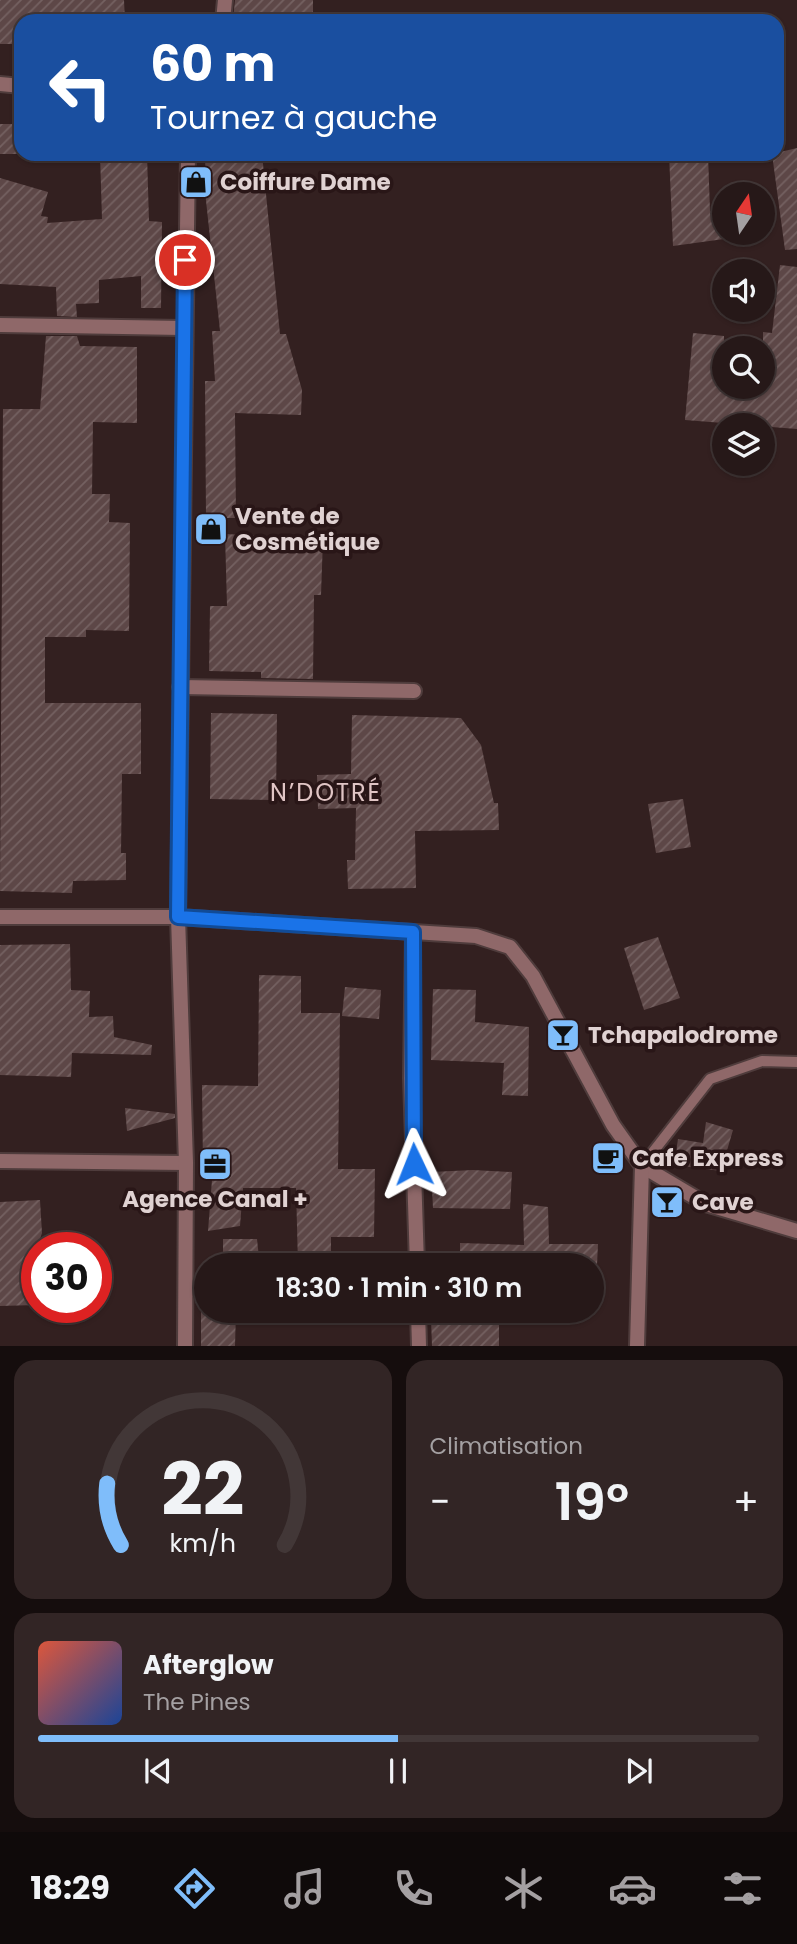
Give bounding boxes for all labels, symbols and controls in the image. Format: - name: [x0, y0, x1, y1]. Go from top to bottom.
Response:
- text: 60 m: [150, 30, 275, 98]
- icon: left: [35, 42, 126, 133]
- text: Tournez à gauche: [150, 95, 437, 140]
- shop icon: Coiffure Dame: [177, 163, 215, 201]
- place label: Coiffure Dame: [220, 166, 391, 198]
- north arrow: [712, 182, 775, 245]
- map controls: [712, 182, 775, 476]
- pin: [155, 230, 215, 290]
- icon: arrive: [166, 241, 204, 279]
- button: sound: [712, 259, 775, 322]
- button: search: [712, 336, 775, 399]
- button: layers: [712, 413, 775, 476]
- place label: Vente de Cosmétique: [235, 500, 380, 558]
- shop icon: Vente de Cosmétique: [192, 510, 230, 548]
- district label: N’DOTRÉ: [270, 776, 382, 809]
- bar icon: Tchapalodrome: [544, 1016, 582, 1054]
- place label: Tchapalodrome: [588, 1019, 778, 1051]
- position arrow: [377, 1127, 451, 1201]
- cafe icon: Cafe Express: [589, 1139, 627, 1177]
- place label: Cafe Express: [632, 1142, 784, 1174]
- office icon: Agence Canal +: [196, 1145, 234, 1183]
- place label: Agence Canal +: [122, 1183, 308, 1215]
- bar icon: Cave: [648, 1183, 686, 1221]
- place label: Cave: [692, 1186, 754, 1218]
- speed limit sign: 30: [21, 1232, 112, 1323]
- text: 18:30 · 1 min · 310 m: [276, 1270, 522, 1306]
- text: Climatisation: [430, 1430, 583, 1462]
- text: 22: [161, 1440, 244, 1541]
- text: 19°: [555, 1465, 629, 1538]
- text: −: [430, 1475, 450, 1528]
- text: +: [733, 1475, 759, 1528]
- text: km/h: [169, 1526, 236, 1561]
- text: Afterglow: [143, 1647, 274, 1683]
- text: The Pines: [143, 1686, 251, 1718]
- icon: previous: [139, 1752, 177, 1790]
- icon: pause: [379, 1752, 417, 1790]
- icon: next: [620, 1752, 658, 1790]
- icon: directions: [170, 1864, 219, 1913]
- icon: music: [280, 1864, 329, 1913]
- icon: phone: [389, 1864, 438, 1913]
- icon: climate: [499, 1864, 548, 1913]
- icon: car: [608, 1864, 657, 1913]
- icon: filters: [718, 1864, 767, 1913]
- text: 18:29: [30, 1865, 110, 1910]

